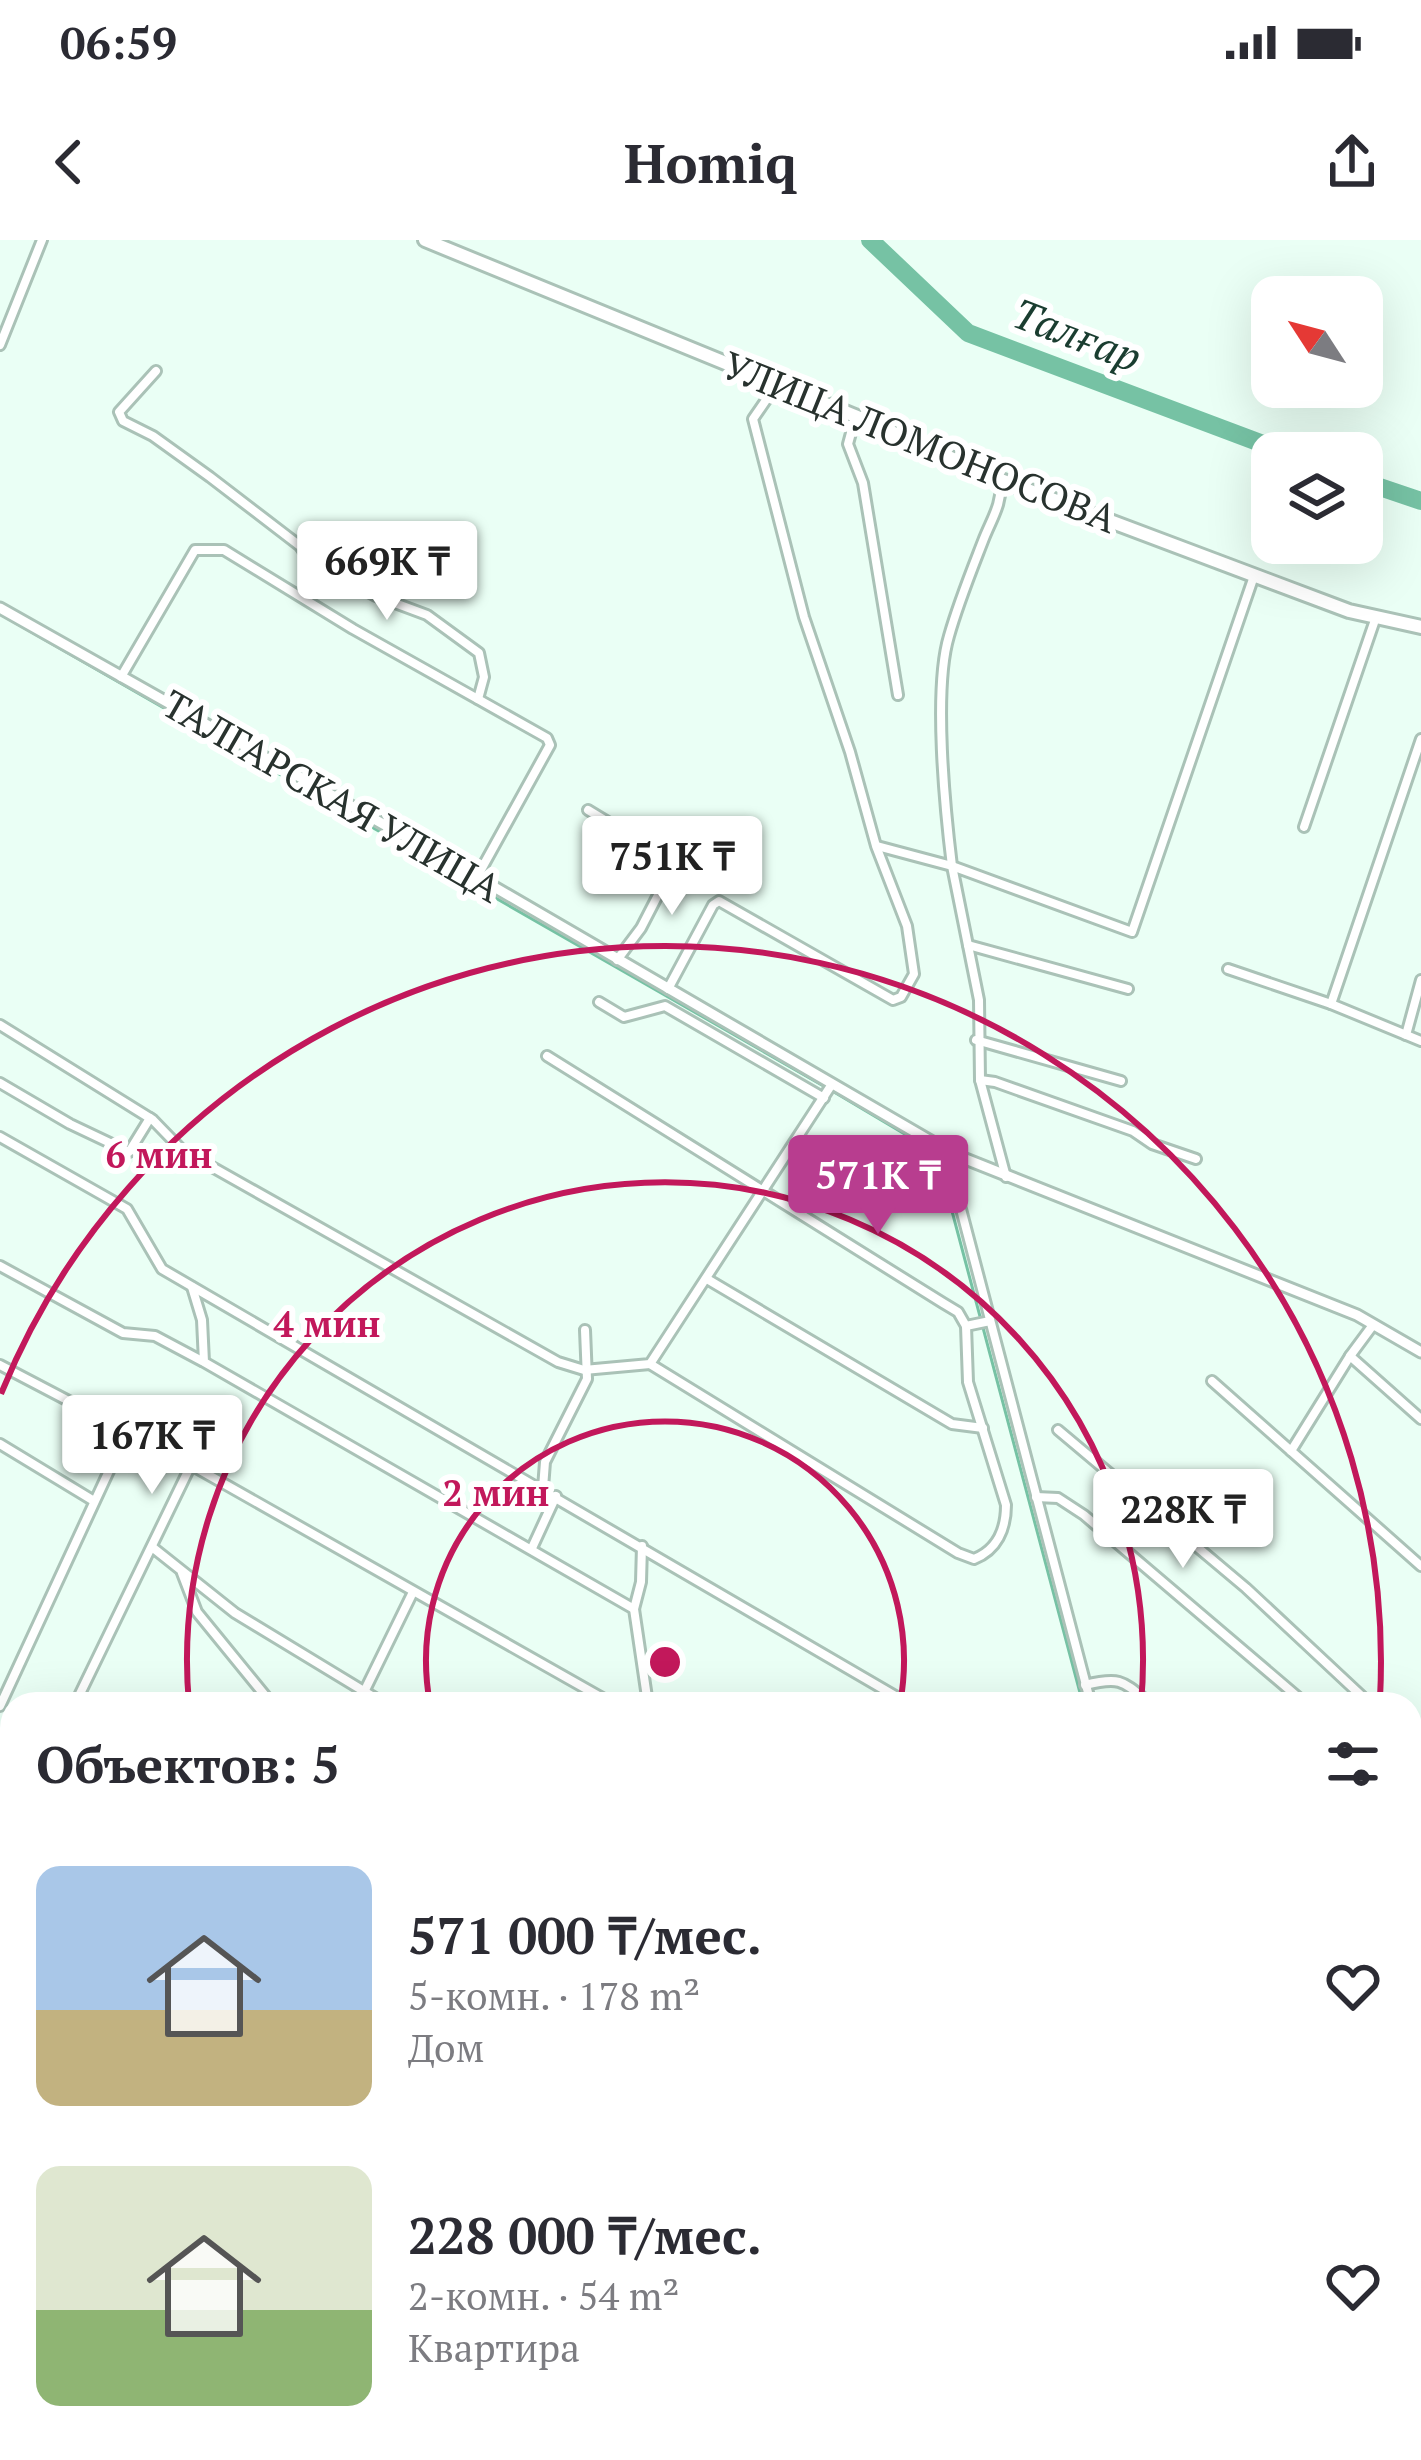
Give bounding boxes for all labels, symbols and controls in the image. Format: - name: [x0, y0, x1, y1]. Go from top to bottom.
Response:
- text: 06:59: [60, 12, 177, 72]
- text: Homiq: [624, 127, 797, 198]
- icon: back: [36, 129, 102, 195]
- icon: share: [1319, 129, 1385, 195]
- north arrow: [1251, 276, 1383, 408]
- map controls: [1251, 276, 1383, 564]
- water label: Талғар: [1005, 284, 1150, 384]
- street label: УЛИЦА ЛОМОНОСОВА: [716, 338, 1125, 544]
- button: layers: [1251, 432, 1383, 564]
- pin: 669K ₸: [289, 521, 485, 623]
- text: 669K ₸: [324, 534, 450, 586]
- street label: ТАЛГАРСКАЯ УЛИЦА: [154, 677, 511, 913]
- pin: 751K ₸: [574, 816, 770, 918]
- text: 751K ₸: [609, 829, 735, 881]
- text: 6 мин: [106, 1131, 212, 1178]
- pin: 571K ₸: [780, 1135, 976, 1237]
- text: 571K ₸: [815, 1148, 941, 1200]
- text: 4 мин: [274, 1300, 380, 1347]
- pin: 167K ₸: [54, 1395, 250, 1497]
- text: 167K ₸: [89, 1408, 215, 1460]
- text: 2 мин: [443, 1469, 549, 1516]
- pin: 228K ₸: [1085, 1469, 1281, 1571]
- text: 228K ₸: [1120, 1482, 1246, 1534]
- centre of rings: [644, 1641, 686, 1683]
- text: Объектов: 5: [36, 1730, 340, 1798]
- icon: filters: [1320, 1731, 1386, 1797]
- text: 571 000 ₸/мес.: [408, 1901, 762, 1969]
- icon: home: [132, 1914, 276, 2058]
- icon: heart: [1320, 1953, 1386, 2019]
- text: 5-комн. · 178 m²: [408, 1969, 700, 2021]
- text: Дом: [408, 2021, 484, 2073]
- text: 228 000 ₸/мес.: [408, 2201, 762, 2269]
- icon: home: [132, 2214, 276, 2358]
- icon: heart: [1320, 2253, 1386, 2319]
- text: 2-комн. · 54 m²: [408, 2269, 679, 2321]
- text: Квартира: [408, 2321, 580, 2373]

